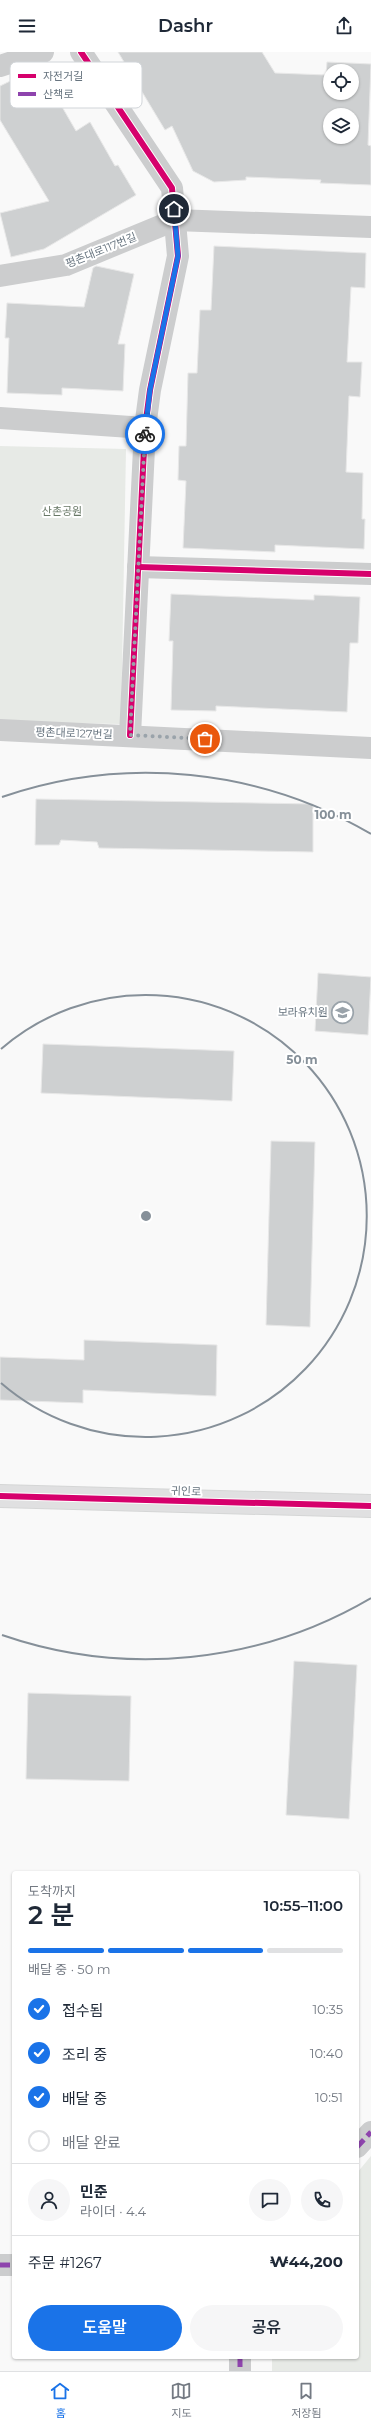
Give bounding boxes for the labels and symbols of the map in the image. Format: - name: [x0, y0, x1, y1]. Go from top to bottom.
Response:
- legend: [10, 62, 142, 108]
- text: 자전거길: [43, 69, 83, 83]
- text: 산책로: [43, 87, 73, 101]
- pin: [157, 192, 191, 226]
- street label: 평촌대로117번길: [64, 229, 138, 271]
- courier: [125, 414, 165, 454]
- park label: 산촌공원: [42, 504, 82, 518]
- pin: [188, 722, 222, 756]
- street label: 평촌대로127번길: [35, 725, 113, 741]
- text: 100 m: [315, 807, 351, 822]
- school or university icon: 보라유치원: [330, 999, 356, 1025]
- place label: 보라유치원: [277, 1005, 328, 1019]
- text: 50 m: [286, 1052, 318, 1067]
- centre of rings: [139, 1209, 153, 1223]
- street label: 귀인로: [171, 1483, 201, 1499]

